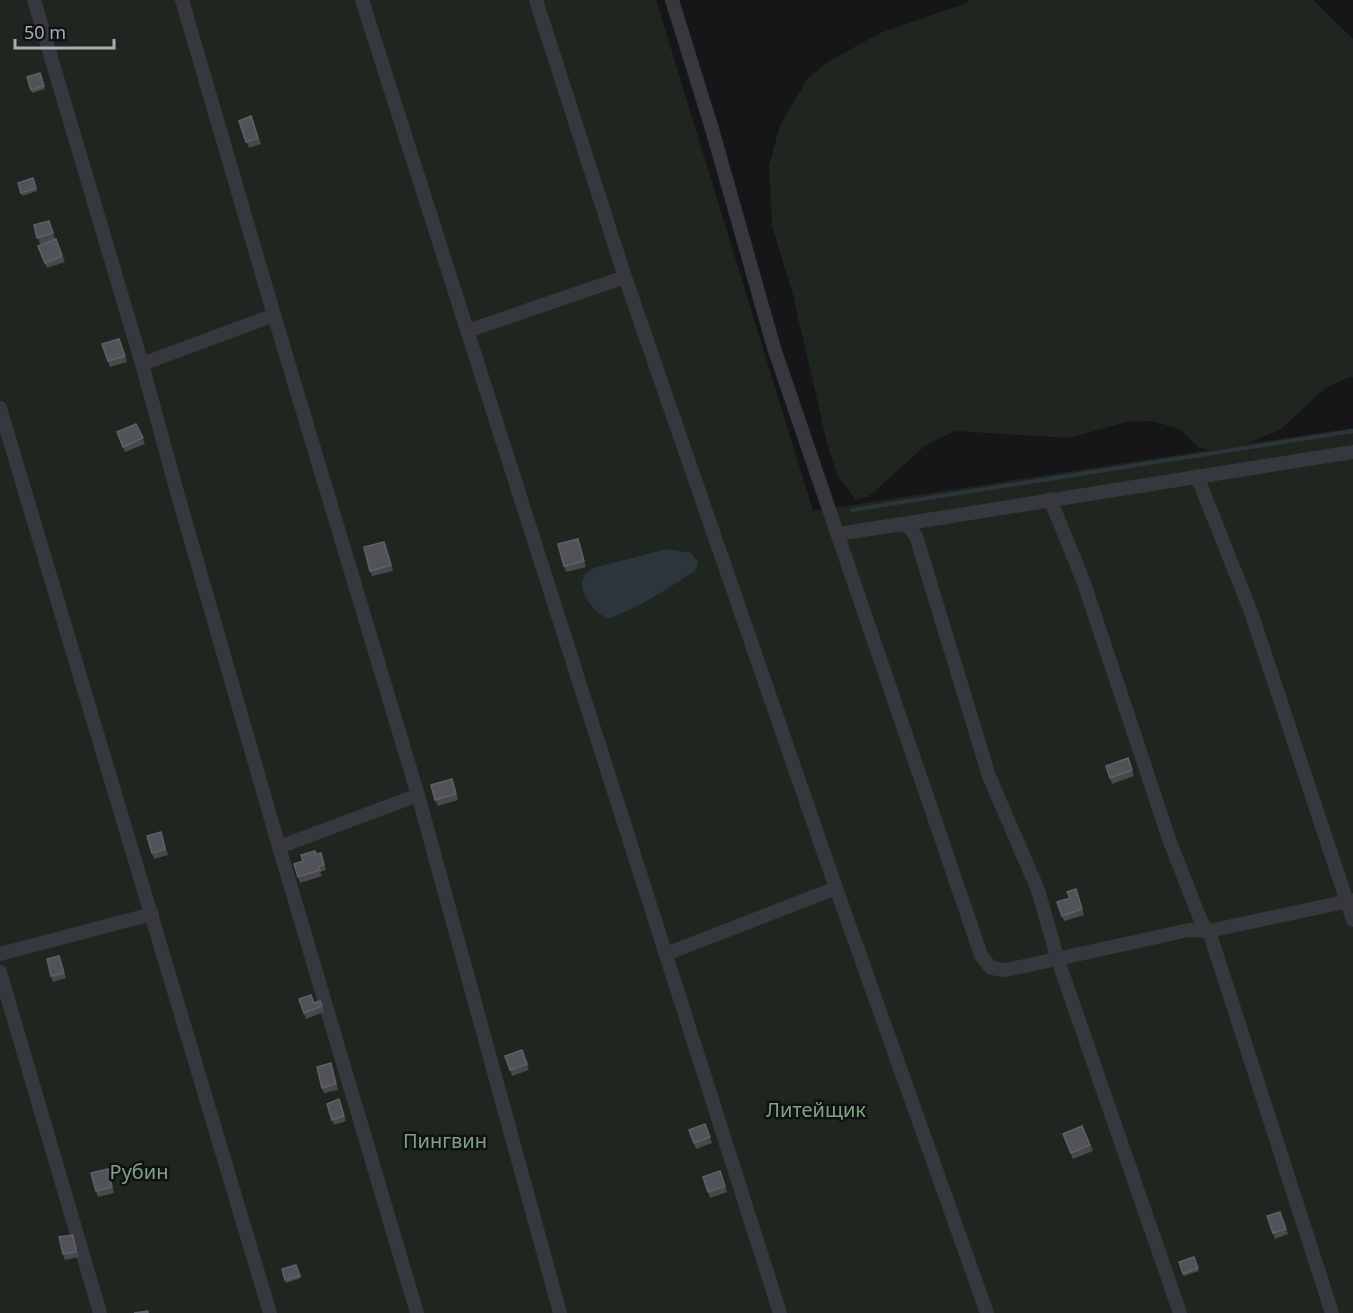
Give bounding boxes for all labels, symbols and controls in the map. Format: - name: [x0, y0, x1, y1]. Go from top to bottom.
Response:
- scale bar: [15, 12, 114, 50]
- text: 50 m: [24, 20, 66, 44]
- park label: Литейщик: [766, 1096, 866, 1123]
- park label: Пингвин: [403, 1127, 487, 1154]
- park label: Рубин: [110, 1158, 168, 1185]

